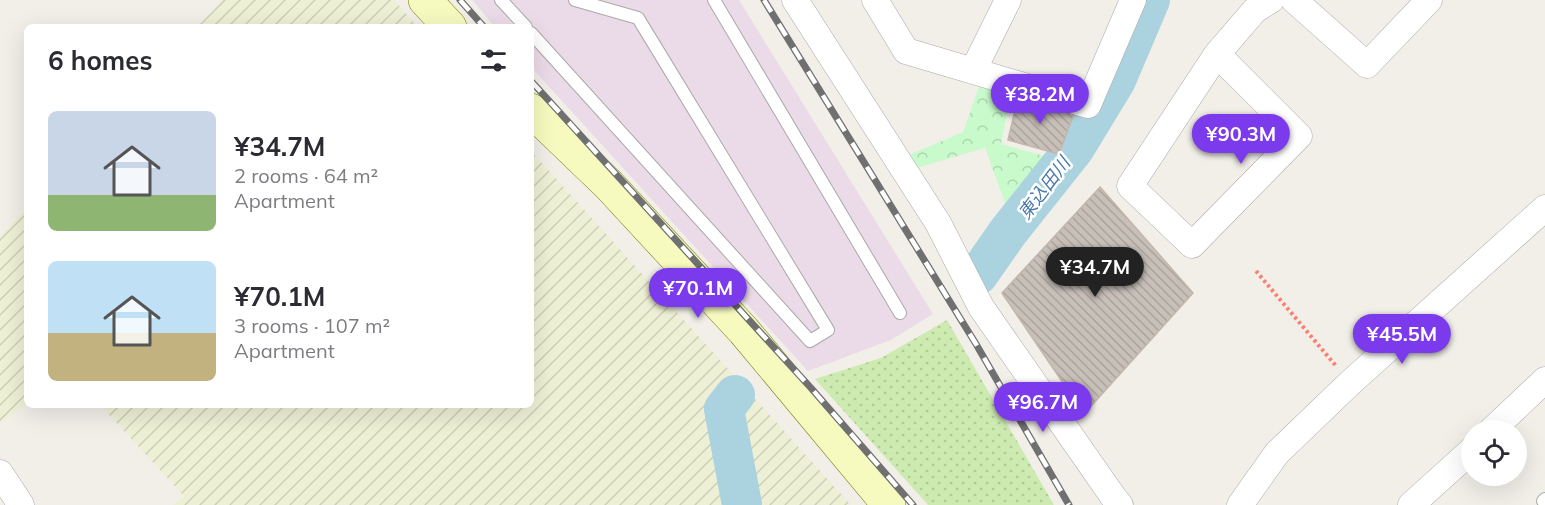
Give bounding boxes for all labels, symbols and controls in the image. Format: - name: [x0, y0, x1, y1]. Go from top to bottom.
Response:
- text: 6 homes: [48, 44, 152, 77]
- icon: filters: [477, 44, 510, 77]
- pin: ¥38.2M: [991, 74, 1089, 125]
- text: ¥38.2M: [1005, 81, 1075, 106]
- pin: ¥90.3M: [1192, 114, 1290, 165]
- text: ¥90.3M: [1206, 121, 1276, 146]
- text: ¥34.7M: [234, 130, 325, 163]
- icon: home: [96, 135, 168, 207]
- water label: 東込田川: [1013, 151, 1076, 224]
- text: 2 rooms · 64 m²: [234, 163, 378, 188]
- text: Apartment: [234, 188, 335, 213]
- pin: ¥34.7M: [1046, 247, 1144, 298]
- text: ¥34.7M: [1060, 254, 1130, 279]
- pin: ¥70.1M: [649, 268, 747, 319]
- text: ¥70.1M: [663, 275, 733, 300]
- text: ¥70.1M: [234, 280, 325, 313]
- icon: home: [96, 285, 168, 357]
- text: 3 rooms · 107 m²: [234, 313, 390, 338]
- pin: ¥45.5M: [1353, 314, 1451, 365]
- text: ¥45.5M: [1367, 321, 1437, 346]
- text: Apartment: [234, 338, 335, 363]
- pin: ¥96.7M: [994, 382, 1092, 433]
- text: ¥96.7M: [1008, 389, 1078, 414]
- map controls: [1461, 420, 1527, 486]
- button: locate: [1461, 420, 1527, 486]

